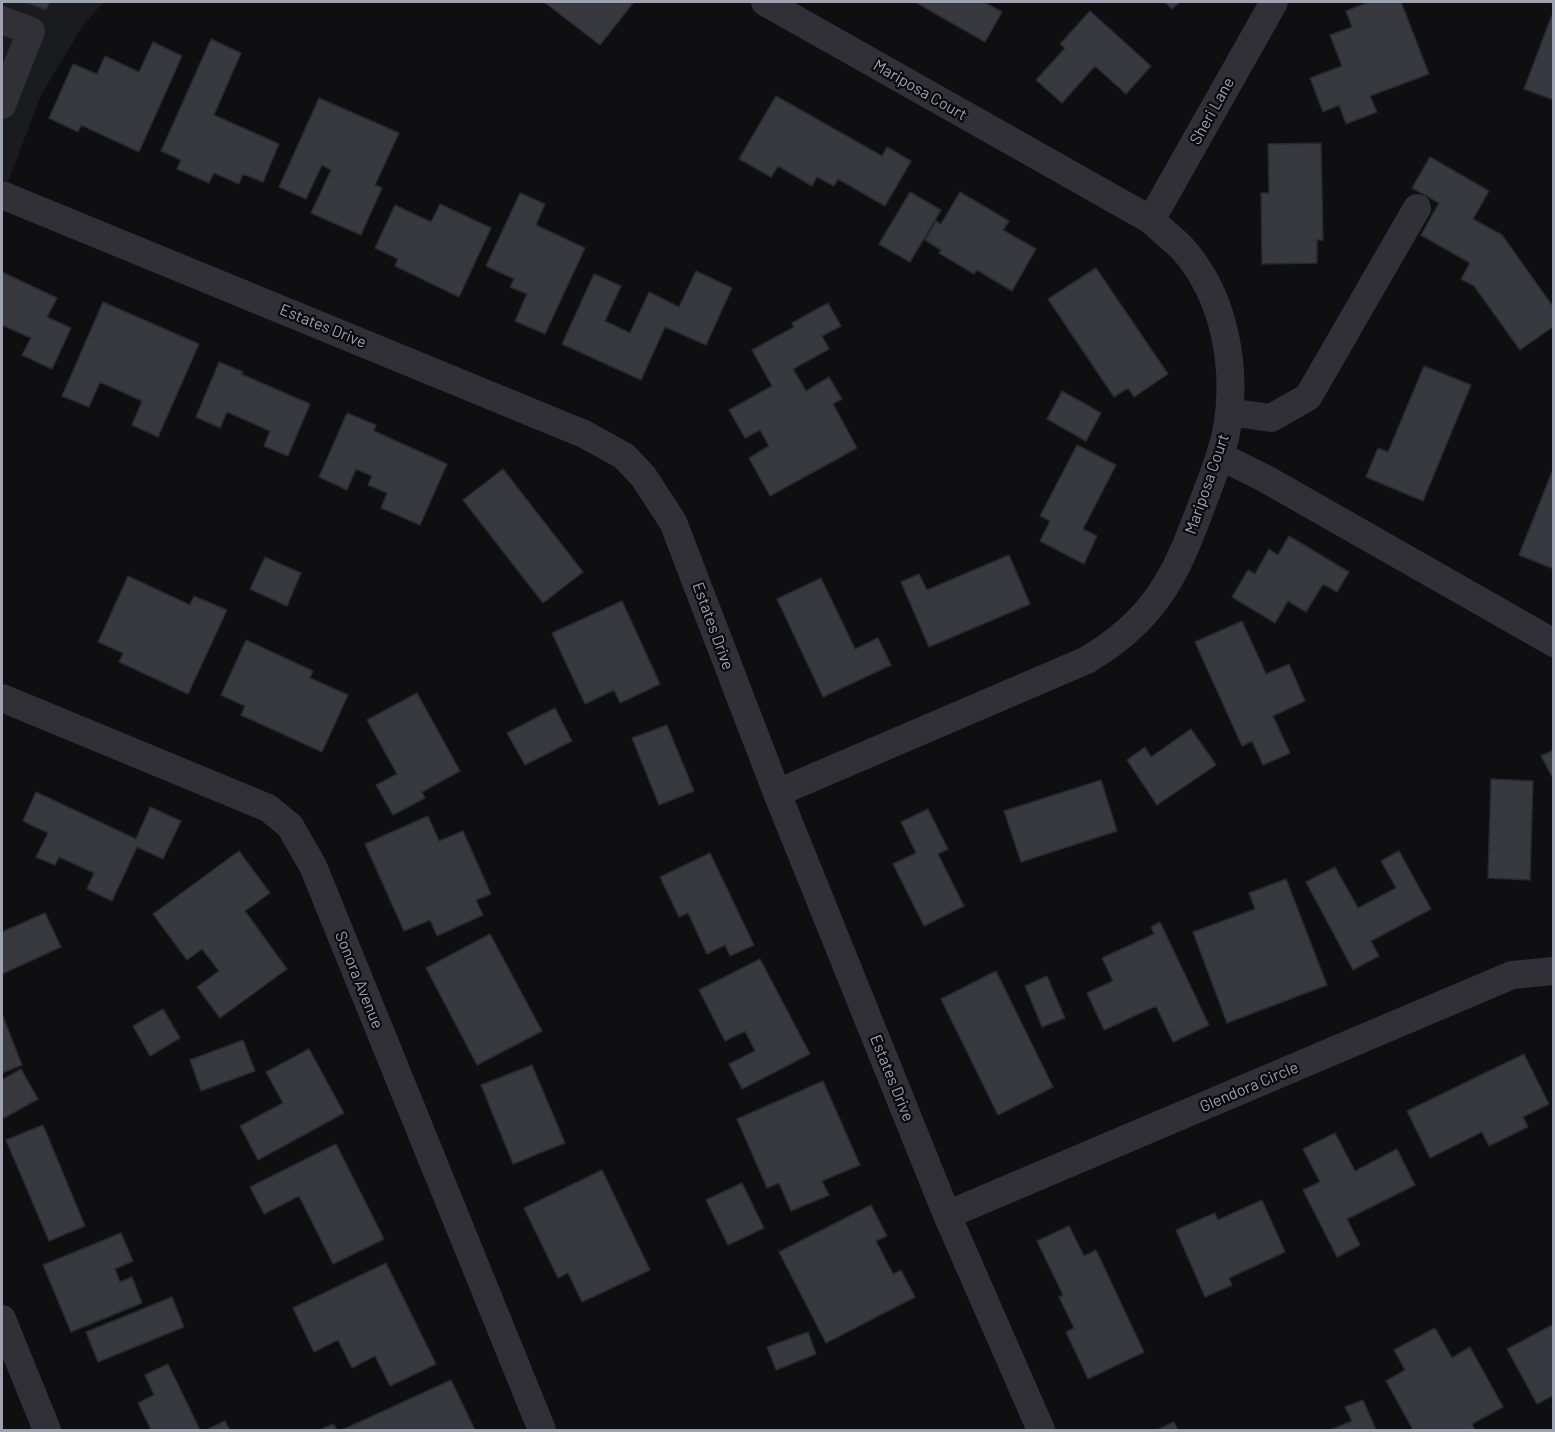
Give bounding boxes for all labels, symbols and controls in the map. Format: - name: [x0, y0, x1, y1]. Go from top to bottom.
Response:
- street label: Mariposa Court: [870, 55, 970, 125]
- street label: Sheri Lane: [1186, 74, 1238, 148]
- street label: Estates Drive: [277, 300, 369, 352]
- street label: Mariposa Court: [1181, 431, 1233, 537]
- street label: Estates Drive: [688, 580, 738, 672]
- street label: Sonora Avenue: [331, 929, 387, 1031]
- street label: Estates Drive: [866, 1032, 918, 1124]
- street label: Glendora Circle: [1197, 1058, 1301, 1116]

